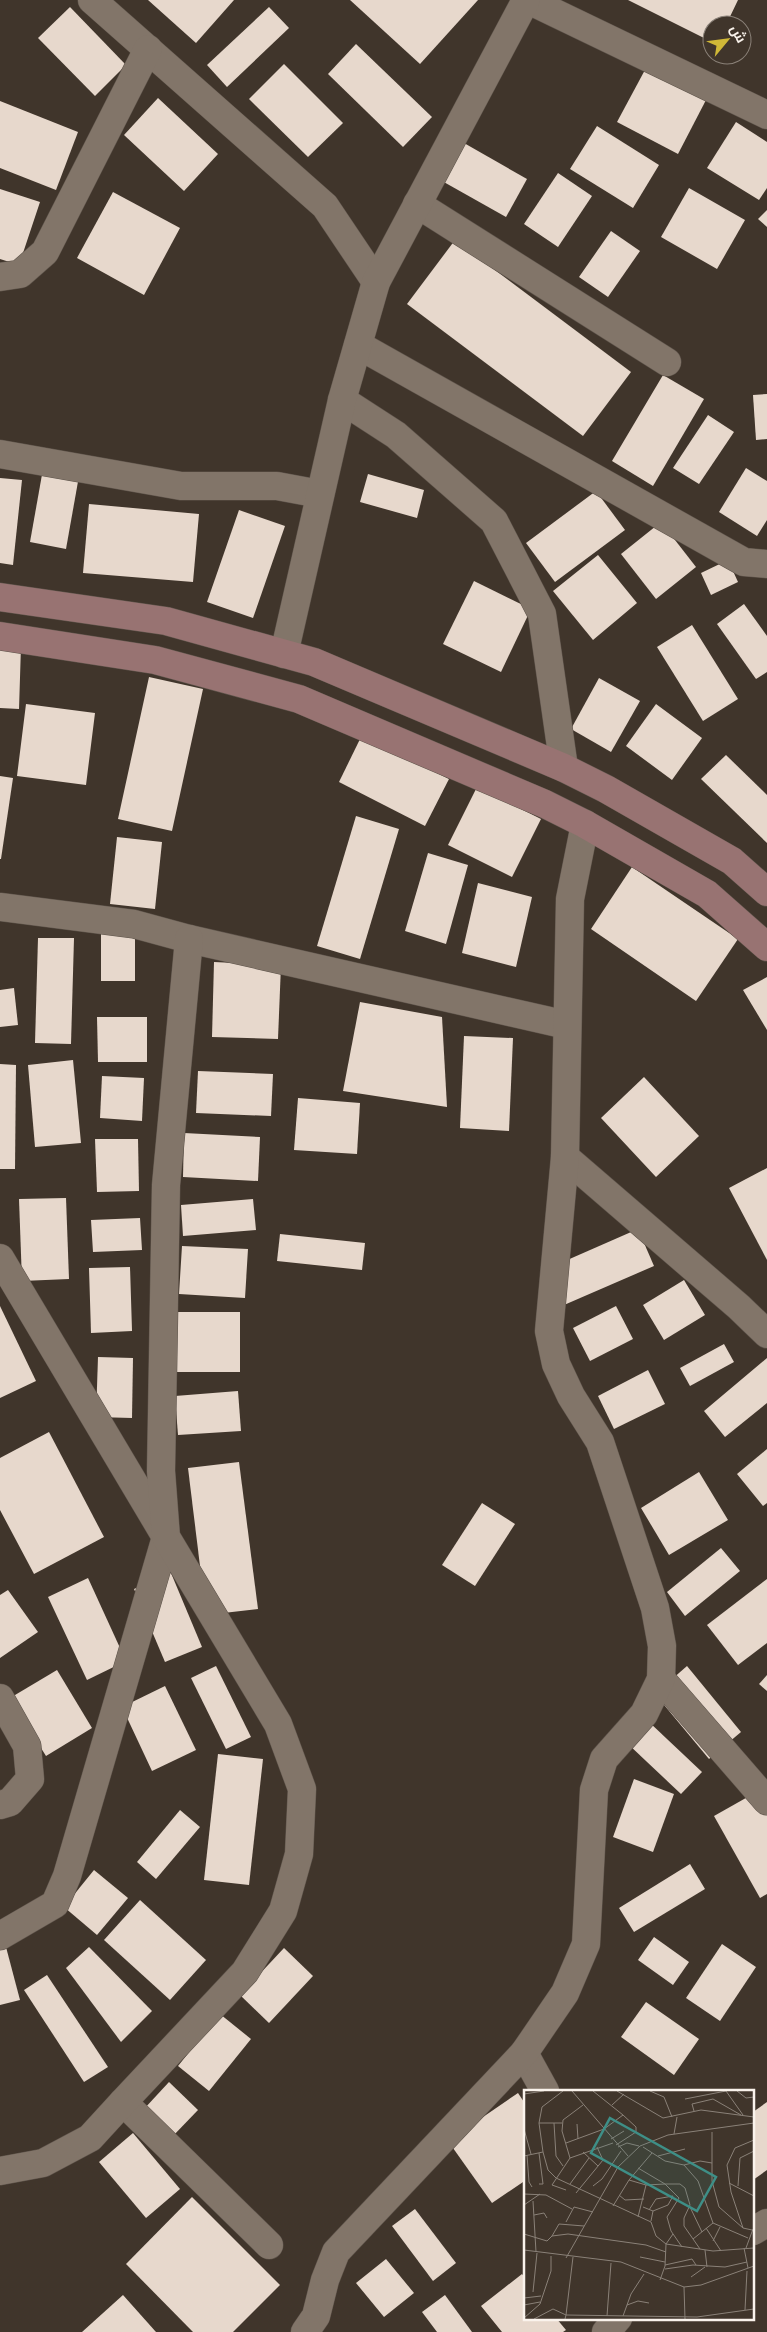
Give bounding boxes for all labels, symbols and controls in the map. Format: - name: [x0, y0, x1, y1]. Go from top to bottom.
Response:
- north arrow: [702, 15, 752, 65]
- text: ش: [726, 21, 751, 46]
- inset map: [524, 2090, 754, 2320]

